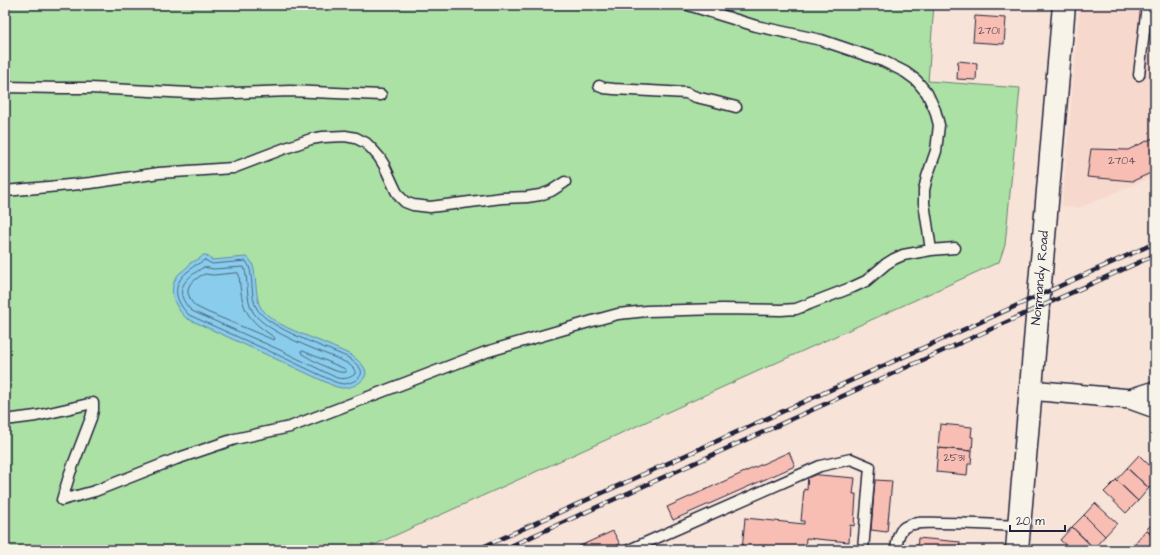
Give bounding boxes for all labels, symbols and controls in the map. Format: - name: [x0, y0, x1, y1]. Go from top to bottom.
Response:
- house number: 2701: [978, 23, 1000, 38]
- house number: 2704: [1108, 153, 1136, 168]
- street label: Normandy Road: [1027, 230, 1054, 326]
- house number: 2531: [943, 450, 965, 465]
- scale bar: [1010, 507, 1065, 533]
- text: 20 m: [1016, 513, 1045, 530]

